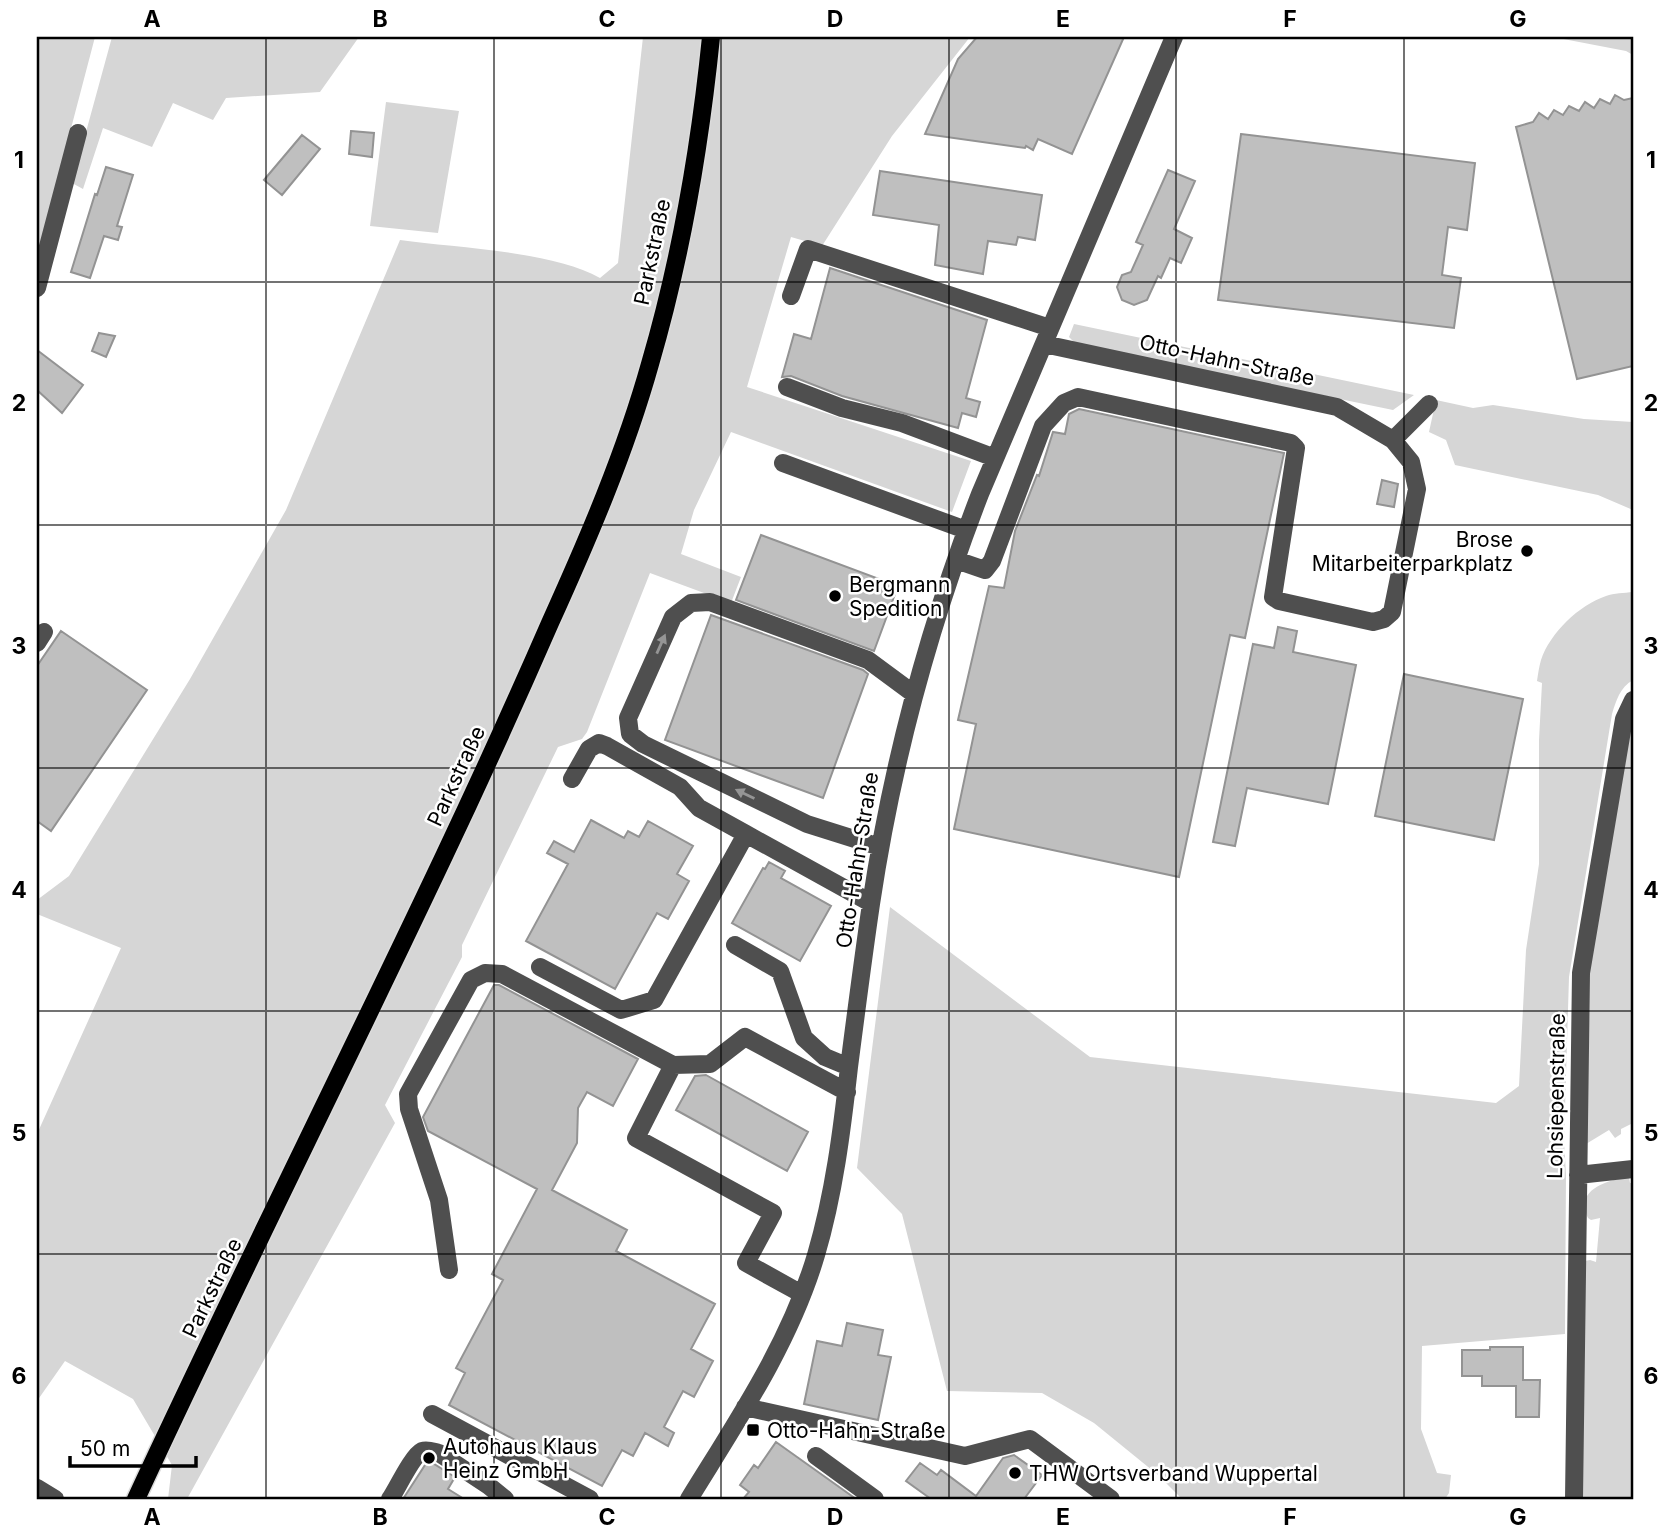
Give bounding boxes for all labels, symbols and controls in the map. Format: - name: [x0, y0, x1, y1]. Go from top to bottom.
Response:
- text: A: [143, 5, 161, 33]
- text: B: [372, 5, 388, 33]
- text: C: [598, 5, 616, 33]
- text: D: [827, 5, 843, 33]
- text: E: [1056, 5, 1070, 33]
- text: F: [1283, 5, 1297, 33]
- text: G: [1509, 5, 1527, 33]
- text: 1: [14, 146, 24, 174]
- text: 1: [1646, 146, 1656, 174]
- street label: Parkstraße: [629, 197, 675, 307]
- street label: Otto-Hahn-Straße: [1137, 329, 1317, 391]
- text: 2: [12, 389, 26, 417]
- text: 2: [1644, 389, 1658, 417]
- place label: Brose Mitarbeiterparkplatz: [1312, 527, 1513, 576]
- marker: Brose Mitarbeiterparkplatz: [1519, 543, 1535, 559]
- place label: Bergmann Spedition: [849, 572, 950, 621]
- marker: Bergmann Spedition: [827, 588, 843, 604]
- text: 3: [12, 632, 26, 660]
- text: 3: [1644, 632, 1658, 660]
- one-way arrow: [655, 634, 667, 654]
- street label: Parkstraße: [422, 722, 490, 830]
- street label: Otto-Hahn-Straße: [831, 770, 883, 950]
- one-way arrow: [735, 788, 755, 800]
- text: 4: [11, 876, 27, 904]
- text: 4: [1643, 876, 1659, 904]
- street label: Lohsiepenstraße: [1542, 1013, 1570, 1179]
- text: 5: [12, 1119, 26, 1147]
- text: 5: [1644, 1119, 1658, 1147]
- street label: Parkstraße: [177, 1234, 247, 1342]
- text: 6: [12, 1362, 26, 1390]
- text: 6: [1644, 1362, 1658, 1390]
- place label: Otto-Hahn-Straße: [767, 1418, 945, 1443]
- marker: Otto-Hahn-Straße: [745, 1422, 761, 1438]
- scale bar: [70, 1424, 196, 1468]
- place label: Autohaus Klaus Heinz GmbH: [443, 1434, 597, 1483]
- text: 50 m: [80, 1436, 130, 1461]
- marker: Autohaus Klaus Heinz GmbH: [421, 1450, 437, 1466]
- place label: THW Ortsverband Wuppertal: [1029, 1461, 1318, 1486]
- marker: THW Ortsverband Wuppertal: [1007, 1465, 1023, 1481]
- text: A: [143, 1503, 161, 1531]
- text: B: [372, 1503, 388, 1531]
- text: C: [598, 1503, 616, 1531]
- text: D: [827, 1503, 843, 1531]
- text: E: [1056, 1503, 1070, 1531]
- text: F: [1283, 1503, 1297, 1531]
- text: G: [1509, 1503, 1527, 1531]

